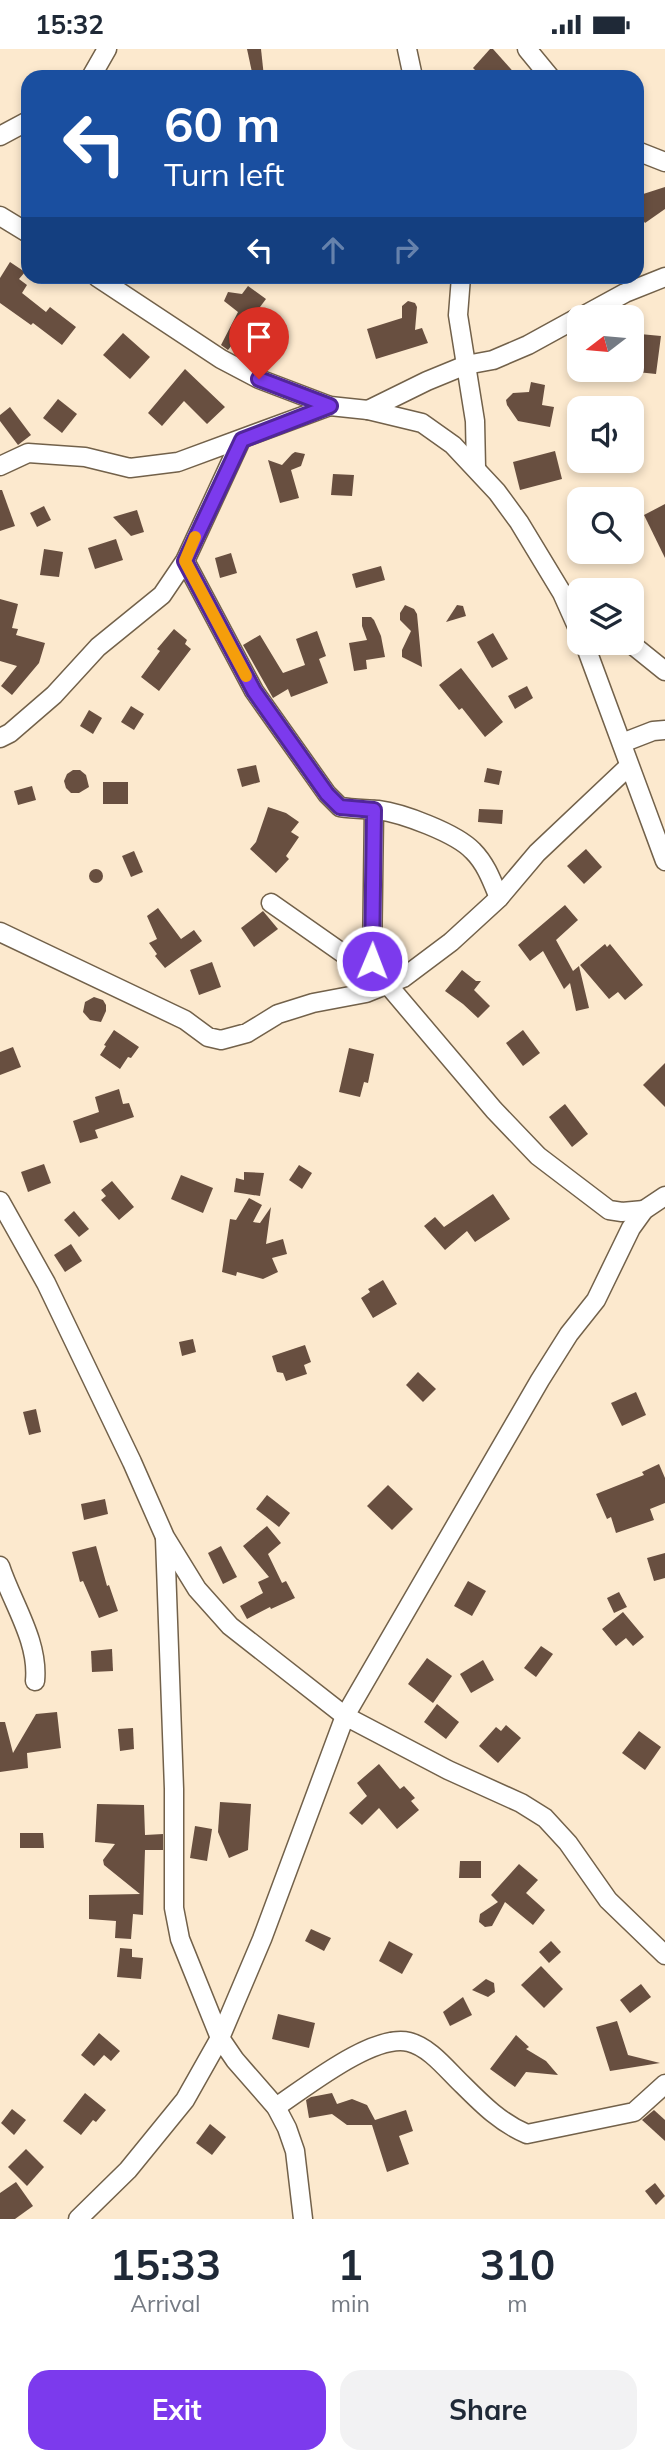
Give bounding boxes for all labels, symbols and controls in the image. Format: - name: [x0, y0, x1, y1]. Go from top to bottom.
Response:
- text: 15:32: [35, 8, 104, 41]
- text: 60 m: [164, 93, 280, 154]
- icon: left: [49, 98, 140, 189]
- text: Turn left: [164, 154, 284, 194]
- icon: left: [241, 231, 279, 269]
- icon: ahead: [314, 231, 352, 269]
- icon: right: [387, 231, 425, 269]
- north arrow: [567, 305, 644, 381]
- map controls: [567, 305, 644, 655]
- pin: [229, 307, 289, 379]
- icon: arrive: [240, 318, 278, 356]
- button: sound: [567, 396, 644, 473]
- button: search: [567, 487, 644, 564]
- button: layers: [567, 578, 644, 655]
- position arrow: [335, 924, 409, 998]
- text: 15:33: [110, 2238, 221, 2291]
- text: 1: [338, 2238, 363, 2291]
- text: 310: [480, 2238, 555, 2291]
- text: Arrival: [130, 2289, 201, 2318]
- text: min: [331, 2289, 370, 2318]
- text: m: [507, 2289, 528, 2318]
- button: Exit: [28, 2370, 326, 2450]
- button: Share: [340, 2370, 637, 2450]

